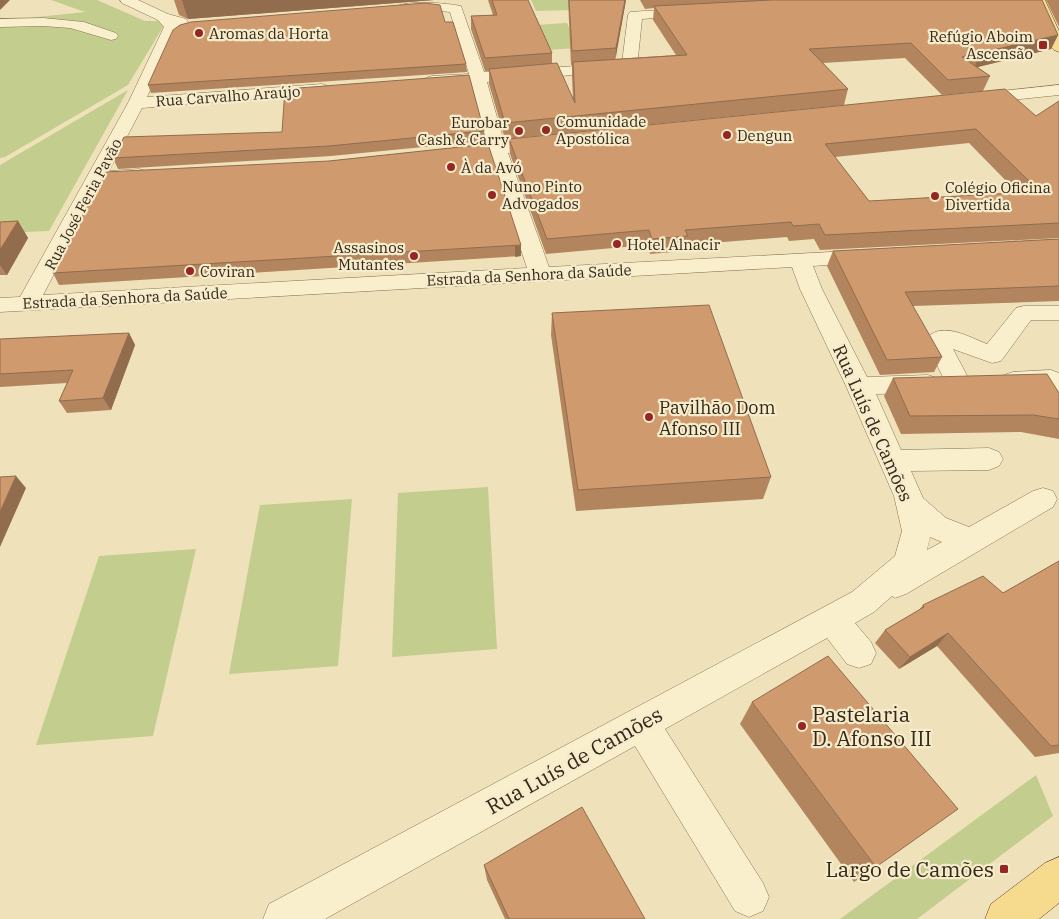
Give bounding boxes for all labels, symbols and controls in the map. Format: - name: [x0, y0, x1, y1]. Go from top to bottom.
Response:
- place label: Aromas da Horta: [209, 24, 329, 43]
- marker: Aromas da Horta: [193, 27, 205, 39]
- place label: Refúgio Aboim Ascensão: [929, 27, 1033, 63]
- marker: Refúgio Aboim Ascensão: [1037, 39, 1049, 51]
- street label: Rua Carvalho Araújo: [155, 81, 301, 111]
- place label: Comunidade Apostólica: [556, 112, 646, 148]
- place label: Eurobar Cash & Carry: [417, 113, 509, 149]
- marker: Comunidade Apostólica: [540, 124, 552, 136]
- marker: Eurobar Cash & Carry: [513, 125, 525, 137]
- place label: Dengun: [737, 126, 793, 145]
- marker: Dengun: [721, 129, 733, 141]
- street label: Rua José Feria Pavão: [40, 135, 126, 273]
- place label: À da Avó: [461, 158, 522, 177]
- marker: À da Avó: [445, 161, 457, 173]
- place label: Nuno Pinto Advogados: [502, 177, 582, 213]
- place label: Colégio Oficina Divertida: [945, 178, 1051, 214]
- marker: Nuno Pinto Advogados: [486, 189, 498, 201]
- marker: Colégio Oficina Divertida: [929, 190, 941, 202]
- place label: Hotel Alnacir: [627, 235, 720, 254]
- place label: Assasinos Mutantes: [334, 238, 404, 274]
- marker: Hotel Alnacir: [611, 238, 623, 250]
- marker: Assasinos Mutantes: [408, 250, 420, 262]
- street label: Estrada da Senhora da Saúde: [426, 260, 632, 290]
- place label: Coviran: [200, 262, 255, 281]
- marker: Coviran: [184, 265, 196, 277]
- street label: Estrada da Senhora da Saúde: [22, 283, 228, 313]
- street label: Rua Luís de Camões: [828, 341, 918, 505]
- place label: Pavilhão Dom Afonso III: [659, 396, 776, 440]
- marker: Pavilhão Dom Afonso III: [643, 411, 655, 423]
- street label: Rua Luís de Camões: [481, 700, 667, 820]
- place label: Pastelaria D. Afonso III: [812, 700, 932, 752]
- marker: Pastelaria D. Afonso III: [796, 720, 808, 732]
- place label: Largo de Camões: [825, 855, 994, 883]
- marker: Largo de Camões: [998, 863, 1010, 875]

